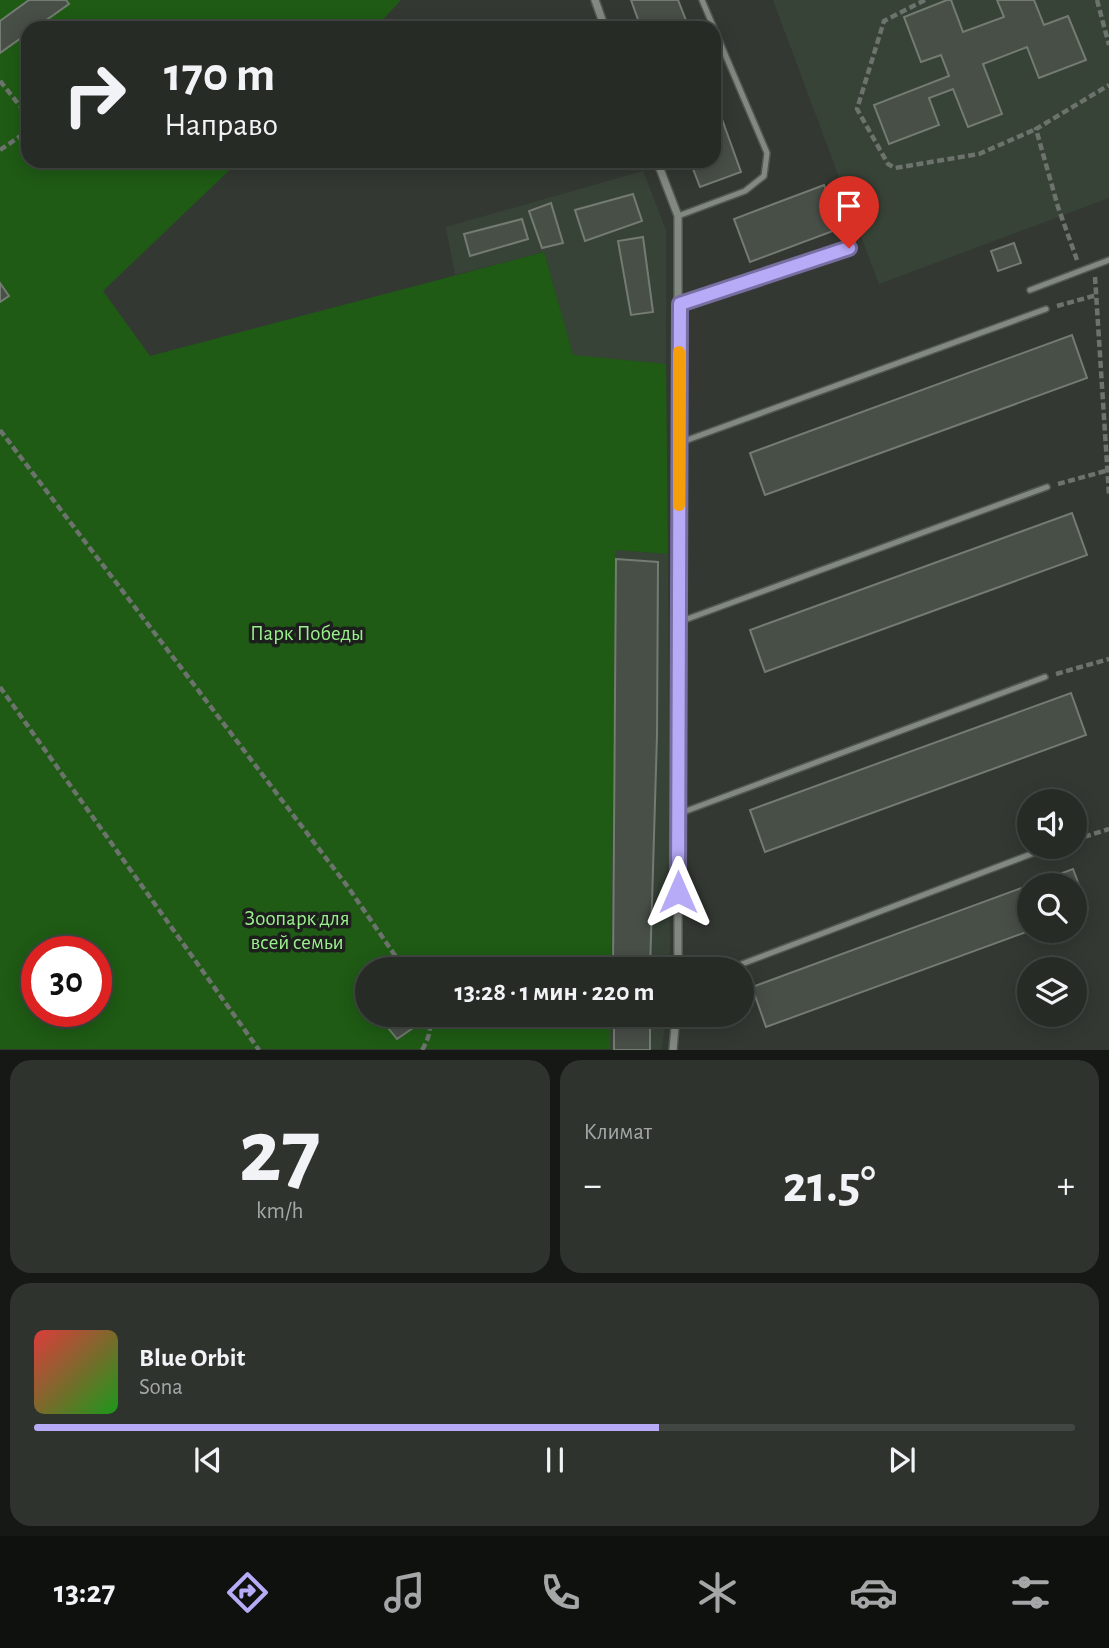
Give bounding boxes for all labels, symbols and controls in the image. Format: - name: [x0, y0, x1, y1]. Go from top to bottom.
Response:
- icon: right: [49, 49, 140, 140]
- text: 170 m: [164, 51, 275, 100]
- text: Направо: [164, 109, 278, 141]
- pin: [819, 176, 879, 248]
- icon: arrive: [830, 187, 868, 225]
- park label: Парк Победы: [250, 623, 364, 644]
- map controls: [1017, 789, 1087, 1027]
- button: sound: [1017, 789, 1087, 859]
- position arrow: [641, 855, 715, 929]
- button: search: [1017, 873, 1087, 943]
- park label: Зоопарк для всей семьи: [245, 908, 349, 953]
- speed limit sign: 30: [21, 936, 112, 1027]
- button: layers: [1017, 957, 1087, 1027]
- text: 13:28 · 1 мин · 220 m: [454, 979, 655, 1005]
- text: 27: [239, 1107, 321, 1198]
- text: Климат: [584, 1121, 652, 1144]
- text: 21.5°: [783, 1159, 876, 1211]
- text: −: [584, 1167, 602, 1205]
- text: +: [1057, 1167, 1075, 1205]
- text: km/h: [256, 1200, 303, 1223]
- text: Blue Orbit: [139, 1345, 245, 1371]
- text: Sona: [139, 1376, 183, 1399]
- icon: previous: [189, 1441, 227, 1479]
- icon: pause: [536, 1441, 574, 1479]
- icon: next: [883, 1441, 921, 1479]
- icon: directions: [223, 1568, 272, 1617]
- icon: music: [380, 1568, 429, 1617]
- icon: phone: [536, 1568, 585, 1617]
- icon: climate: [693, 1568, 742, 1617]
- icon: car: [849, 1568, 898, 1617]
- icon: filters: [1006, 1568, 1055, 1617]
- text: 13:27: [54, 1576, 115, 1608]

